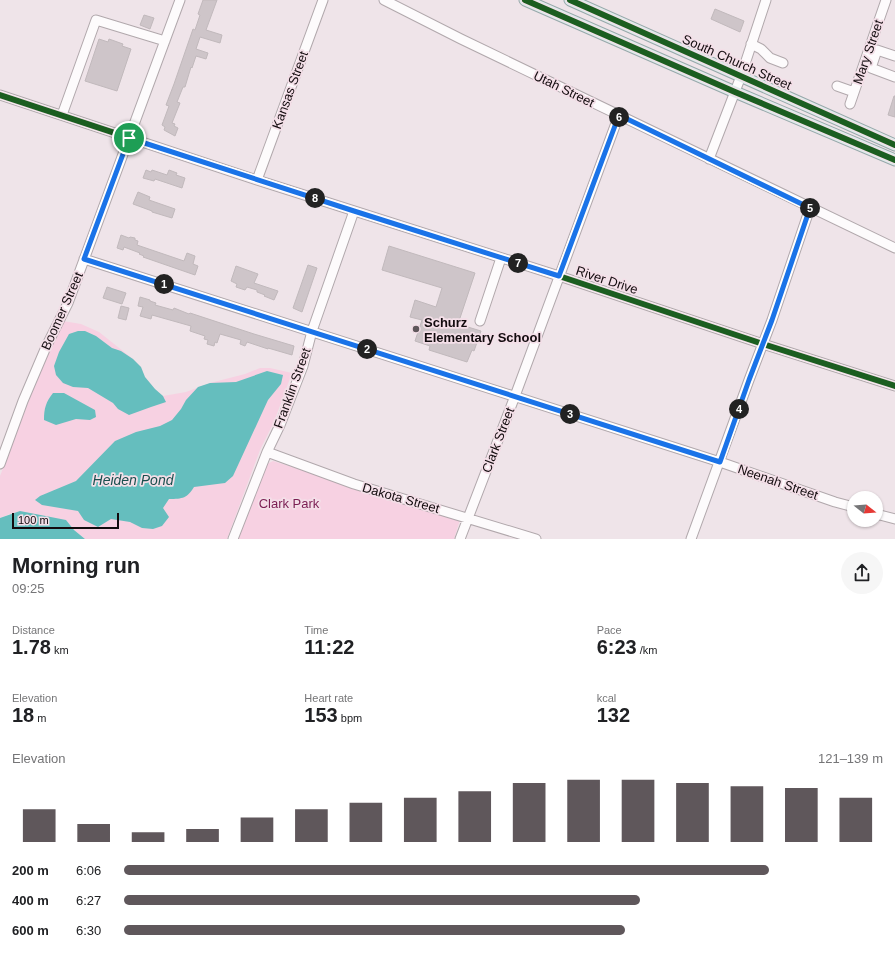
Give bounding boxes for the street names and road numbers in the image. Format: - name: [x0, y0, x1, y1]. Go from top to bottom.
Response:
- street label: Mary Street: [850, 17, 886, 86]
- street label: South Church Street: [680, 31, 794, 93]
- street label: Kansas Street: [269, 49, 311, 131]
- street label: Utah Street: [531, 68, 597, 110]
- street label: River Drive: [574, 263, 640, 297]
- street label: Boomer Street: [38, 269, 86, 352]
- street label: Franklin Street: [270, 345, 314, 430]
- street label: Clark Street: [479, 405, 517, 475]
- street label: Neenah Street: [736, 461, 820, 503]
- street label: Dakota Street: [361, 480, 442, 516]

